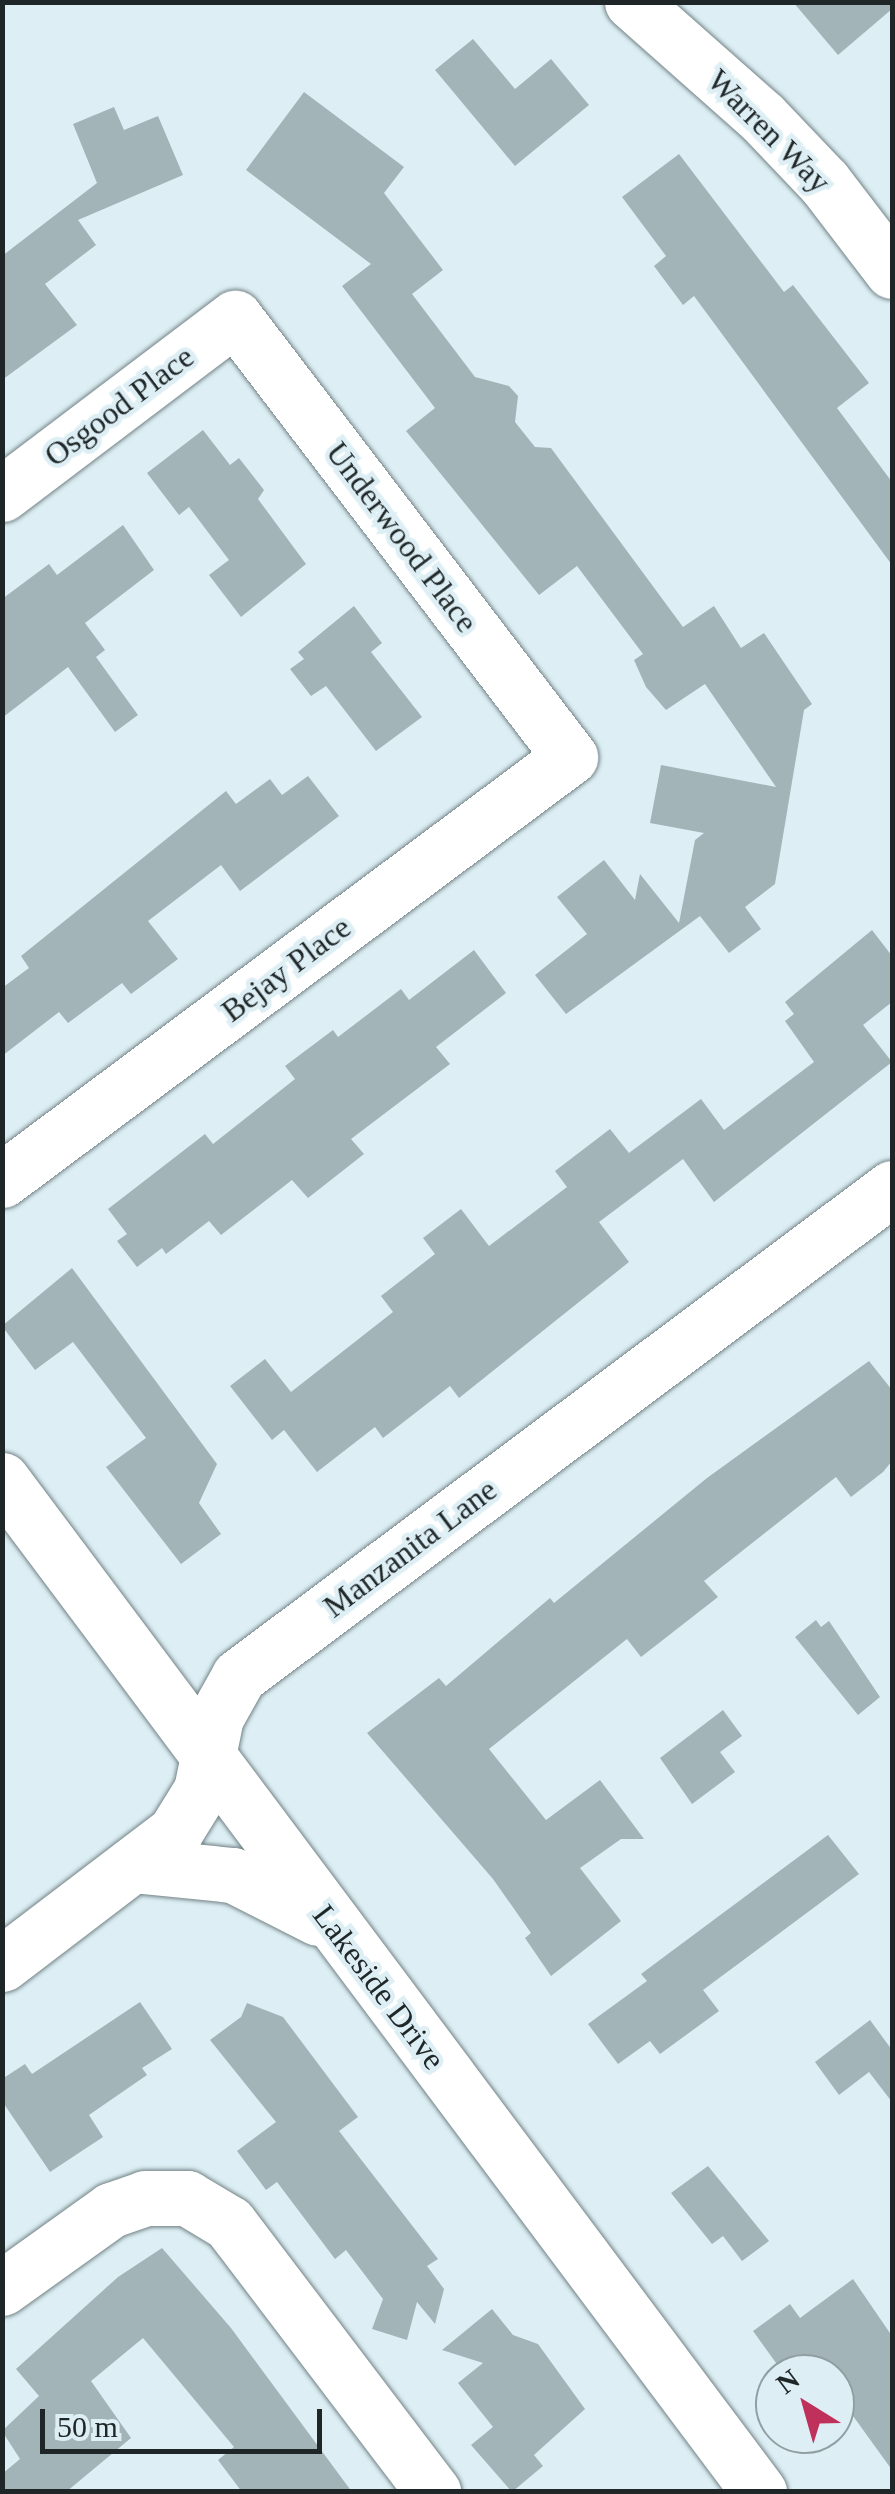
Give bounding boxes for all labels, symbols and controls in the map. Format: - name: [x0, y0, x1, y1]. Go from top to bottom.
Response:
- street label: Warren Way: [699, 61, 839, 201]
- street label: Osgood Place: [37, 337, 201, 475]
- street label: Underwood Place: [318, 434, 486, 640]
- street label: Bejay Place: [214, 908, 358, 1030]
- street label: Manzanita Lane: [316, 1470, 504, 1626]
- street label: Lakeside Drive: [305, 1897, 453, 2077]
- north arrow: [755, 2354, 855, 2454]
- text: N: [770, 2363, 805, 2400]
- scale bar: [45, 2389, 328, 2451]
- text: 50 m: [57, 2410, 118, 2443]

